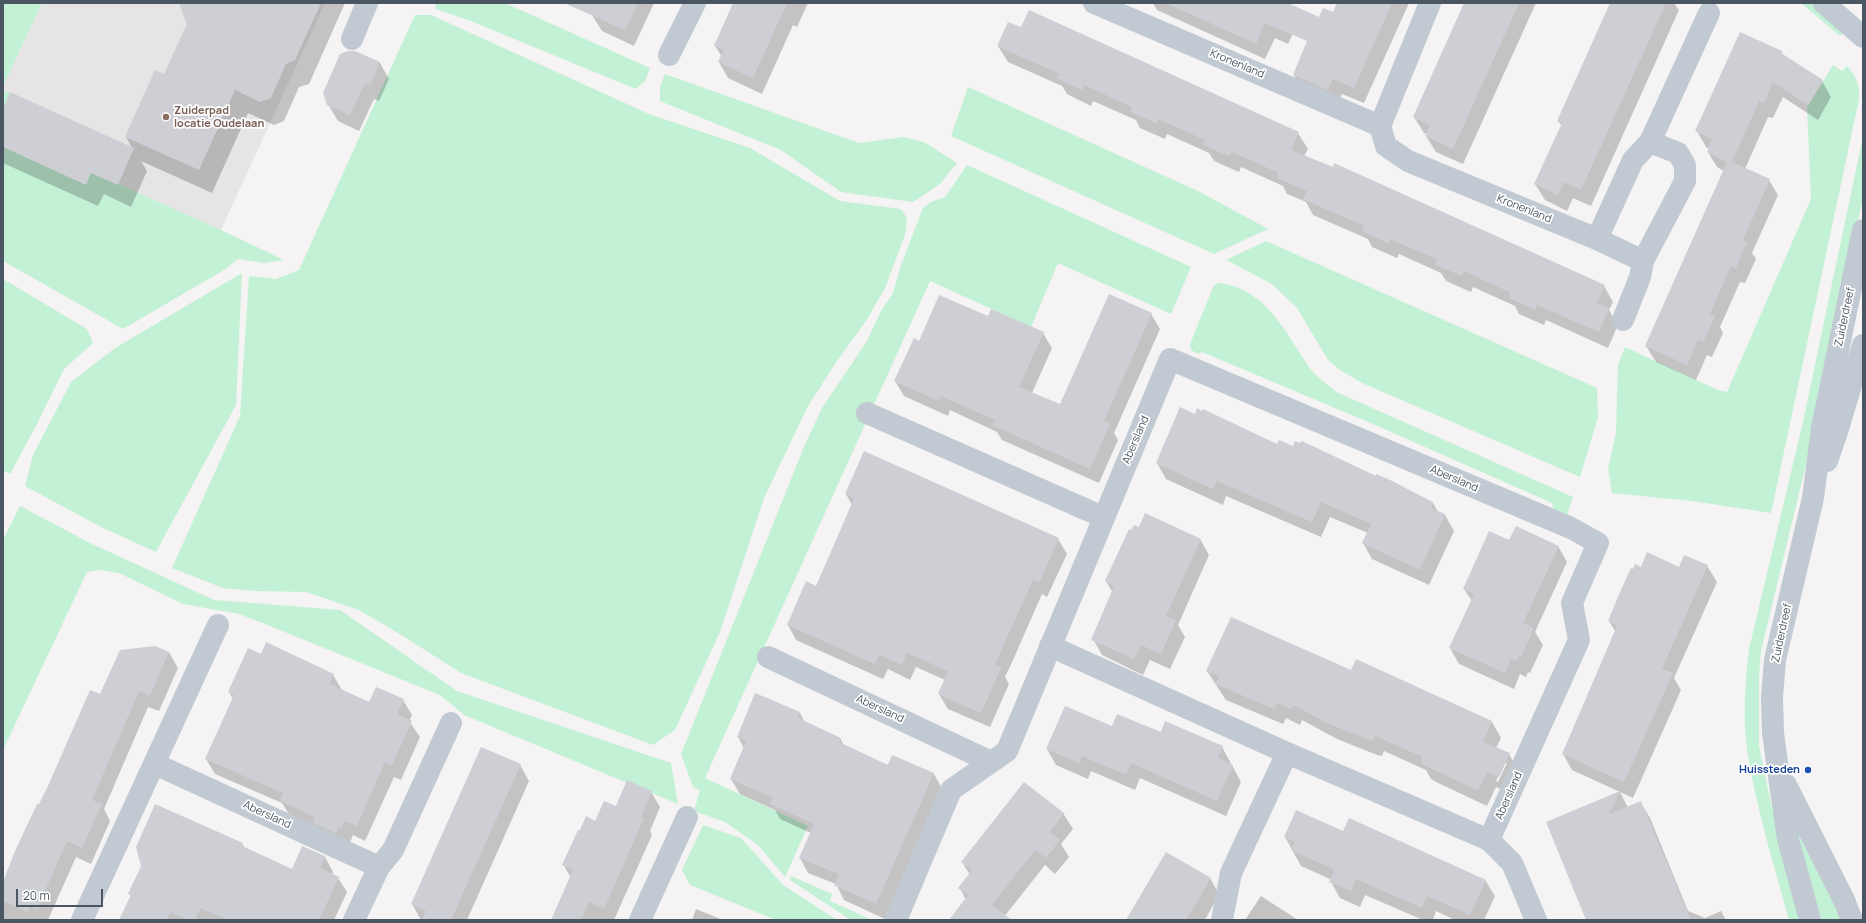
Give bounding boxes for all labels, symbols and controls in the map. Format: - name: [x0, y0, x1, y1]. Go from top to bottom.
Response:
- street label: Kronenland: [1208, 47, 1266, 81]
- place label: Zuiderpad locatie Oudelaan: [174, 104, 264, 130]
- marker: Zuiderpad locatie Oudelaan: [161, 112, 171, 122]
- street label: Kronenland: [1495, 192, 1553, 226]
- street label: Zuiderdreef: [1832, 286, 1858, 348]
- street label: Abersland: [1120, 414, 1152, 466]
- street label: Abersland: [1428, 463, 1480, 495]
- street label: Zuiderdreef: [1769, 602, 1795, 664]
- street label: Abersland: [854, 692, 906, 726]
- place label: Huissteden: [1739, 763, 1800, 777]
- marker: Huissteden: [1803, 765, 1813, 775]
- street label: Abersland: [1493, 770, 1525, 822]
- street label: Abersland: [241, 798, 293, 832]
- scale bar: [18, 881, 105, 907]
- text: 20 m: [23, 887, 50, 904]

